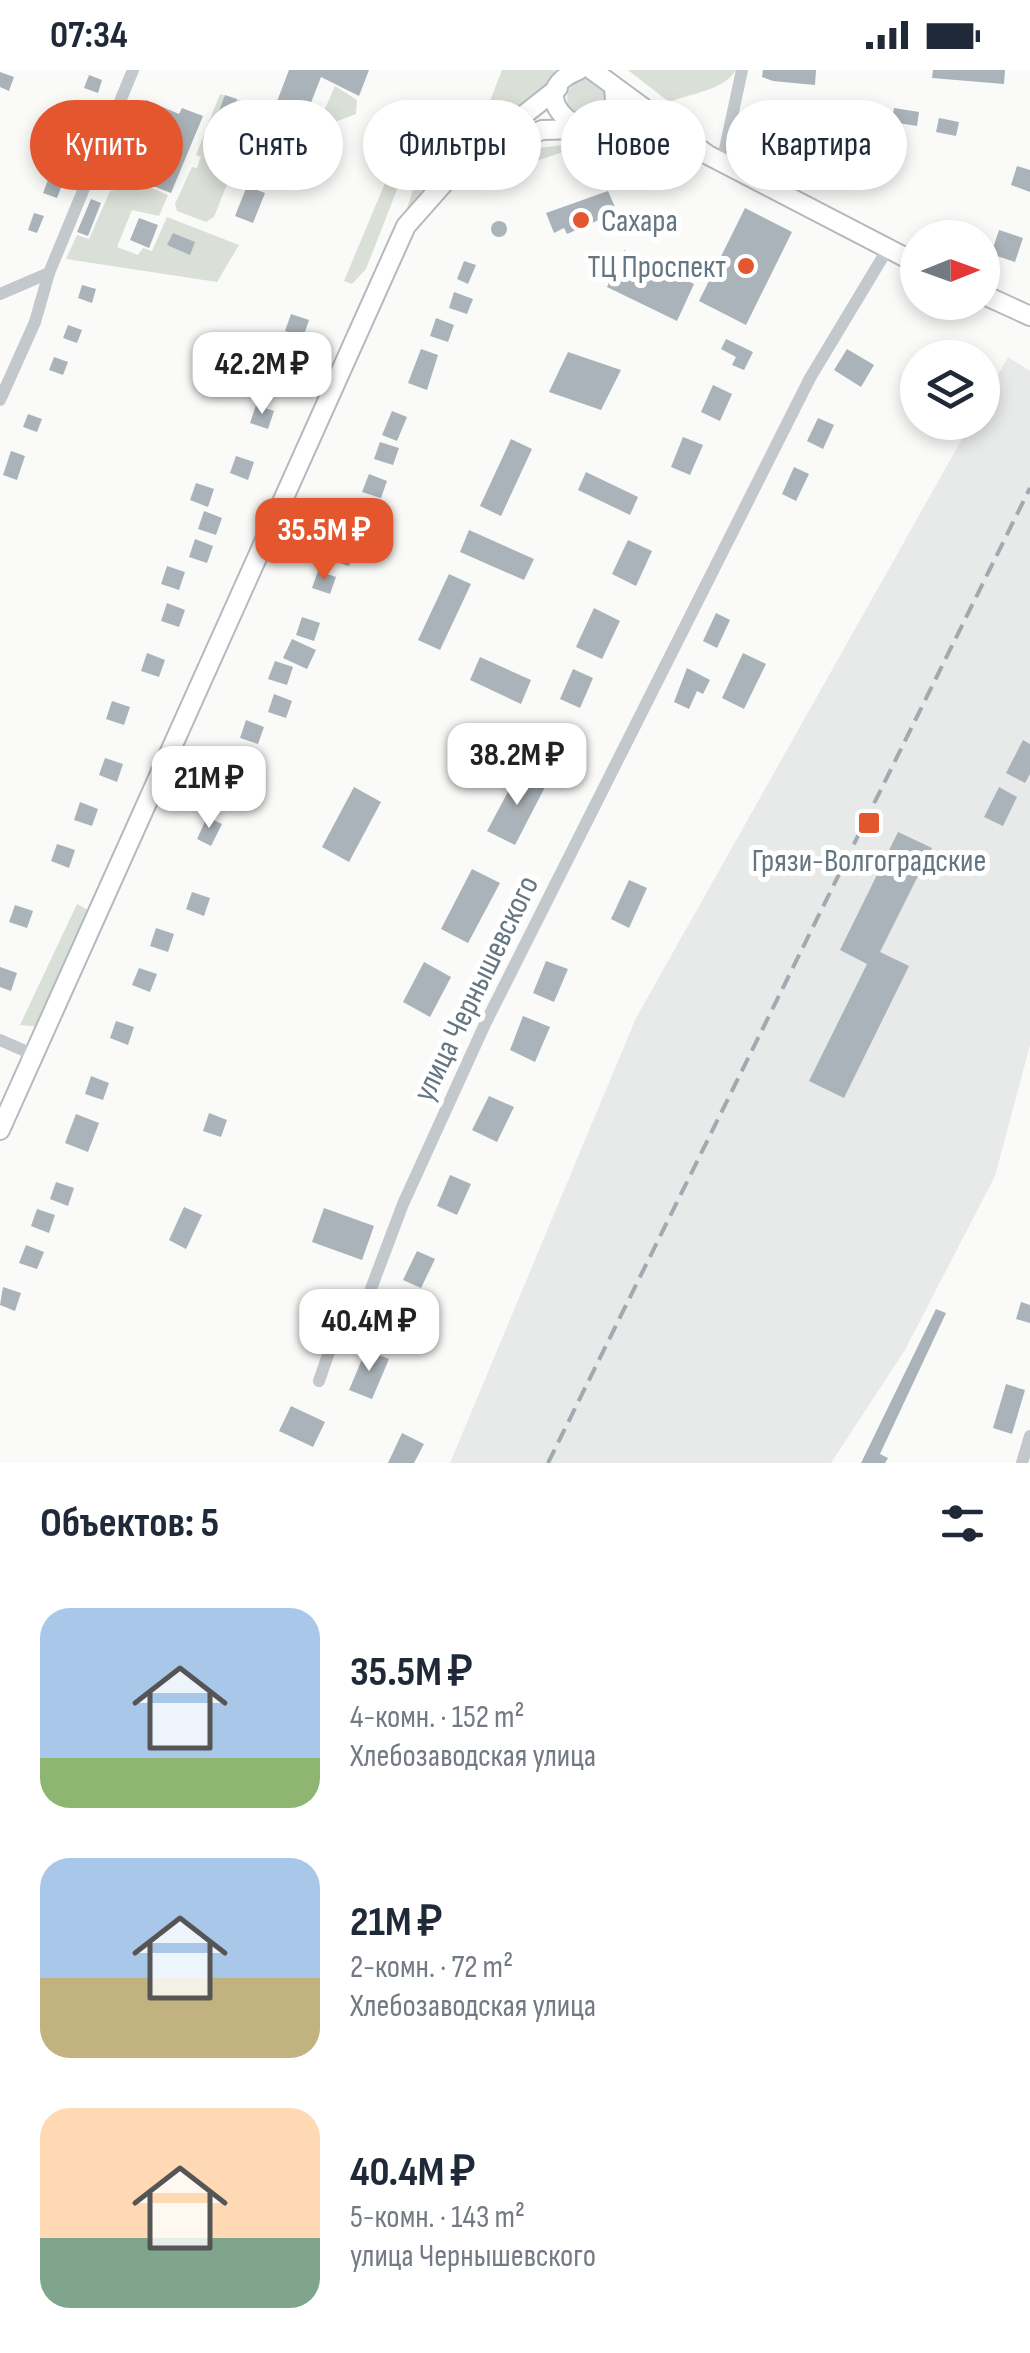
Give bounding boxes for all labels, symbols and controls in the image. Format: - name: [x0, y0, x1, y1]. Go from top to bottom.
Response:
- text: 07:34: [50, 13, 128, 58]
- chip: Купить: [30, 100, 183, 190]
- chip: Снять: [203, 100, 343, 190]
- chip: Фильтры: [363, 100, 541, 190]
- chip: Новое: [561, 100, 706, 190]
- chip: Квартира: [726, 100, 907, 190]
- place label: Сахара: [601, 202, 678, 241]
- marker: Сахара: [570, 209, 592, 231]
- north arrow: [900, 220, 1000, 320]
- map controls: [900, 220, 1000, 440]
- place label: ТЦ Проспект: [587, 248, 726, 287]
- marker: ТЦ Проспект: [735, 255, 757, 277]
- pin: 42.2M ₽: [170, 332, 354, 417]
- button: layers: [900, 340, 1000, 440]
- text: 42.2M ₽: [215, 345, 309, 384]
- pin: 35.5M ₽: [232, 498, 416, 583]
- text: 35.5M ₽: [277, 511, 371, 550]
- pin: 38.2M ₽: [425, 723, 609, 808]
- text: 38.2M ₽: [469, 736, 565, 775]
- pin: 21M ₽: [139, 746, 279, 831]
- text: 21M ₽: [174, 759, 244, 798]
- marker: Грязи-Волгоградские: [856, 810, 882, 836]
- place label: Грязи-Волгоградские: [752, 842, 986, 881]
- street label: улица Чернышевского: [405, 870, 548, 1108]
- pin: 40.4M ₽: [277, 1289, 461, 1374]
- text: 40.4M ₽: [321, 1302, 417, 1341]
- icon: filters: [935, 1496, 990, 1551]
- text: Объектов: 5: [40, 1498, 219, 1549]
- text: 35.5M ₽: [350, 1647, 473, 1698]
- icon: home: [120, 1648, 240, 1768]
- text: 4-комн. · 152 m²: [350, 1698, 525, 1737]
- text: Хлебозаводская улица: [350, 1737, 596, 1776]
- text: 21M ₽: [350, 1897, 442, 1948]
- icon: home: [120, 1898, 240, 2018]
- text: 2-комн. · 72 m²: [350, 1948, 513, 1987]
- text: Хлебозаводская улица: [350, 1987, 596, 2026]
- text: 40.4M ₽: [350, 2147, 475, 2198]
- icon: home: [120, 2148, 240, 2268]
- text: 5-комн. · 143 m²: [350, 2198, 525, 2237]
- text: улица Чернышевского: [350, 2237, 596, 2276]

